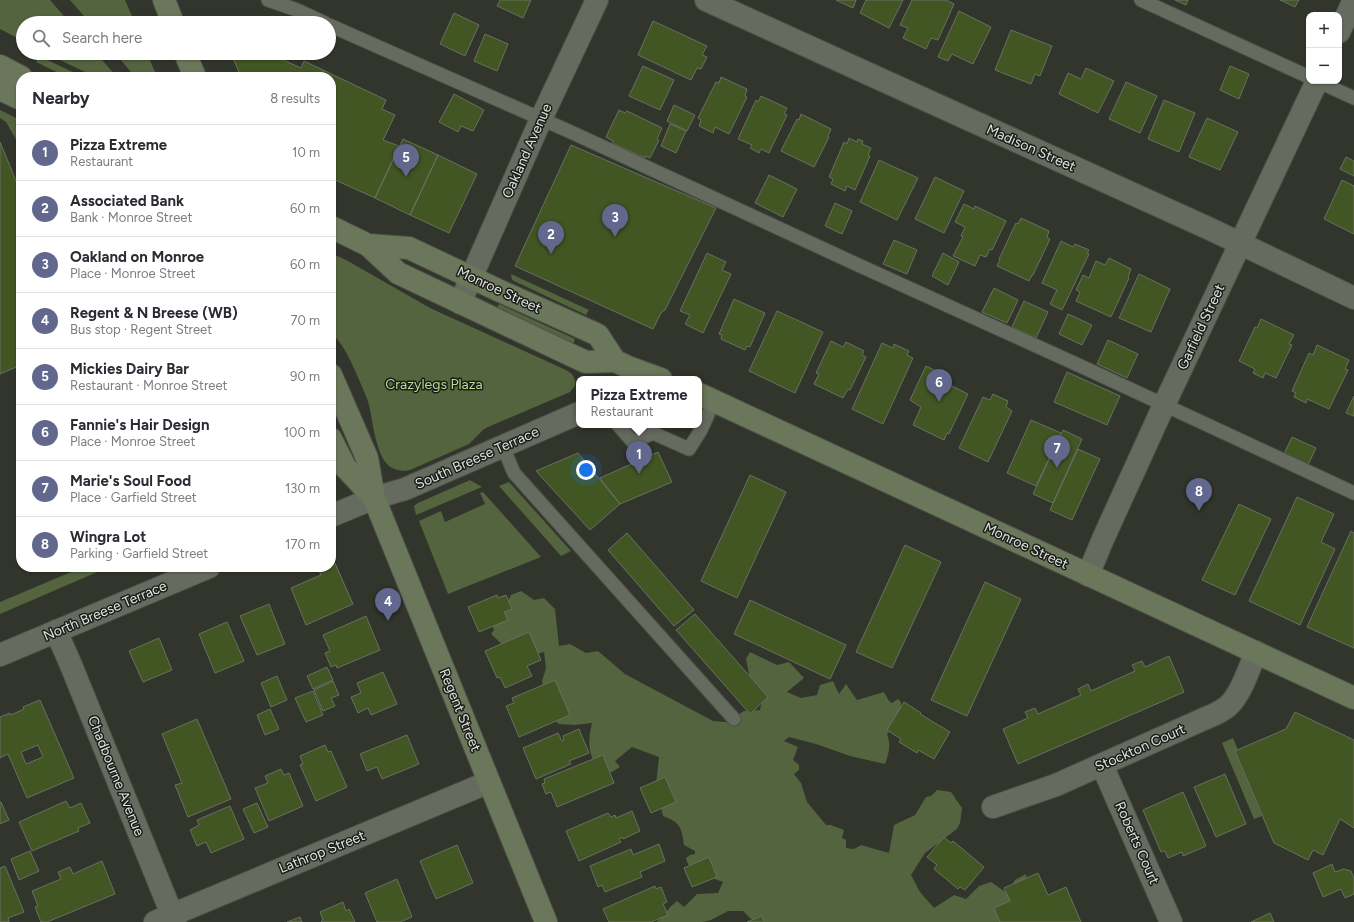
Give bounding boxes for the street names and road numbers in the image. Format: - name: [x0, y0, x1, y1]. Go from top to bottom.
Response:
- street label: Oakland Avenue: [499, 101, 556, 201]
- street label: Madison Street: [984, 121, 1078, 175]
- street label: Monroe Street: [454, 263, 544, 317]
- street label: Garfield Street: [1174, 281, 1228, 373]
- street label: South Breese Terrace: [413, 423, 542, 493]
- street label: Monroe Street: [981, 519, 1071, 573]
- street label: North Breese Terrace: [41, 577, 170, 645]
- street label: Regent Street: [436, 666, 484, 754]
- street label: Chadbourne Avenue: [84, 713, 148, 839]
- street label: Stockton Court: [1092, 720, 1188, 776]
- street label: Roberts Court: [1111, 799, 1163, 887]
- street label: Lathrop Street: [276, 827, 368, 877]

